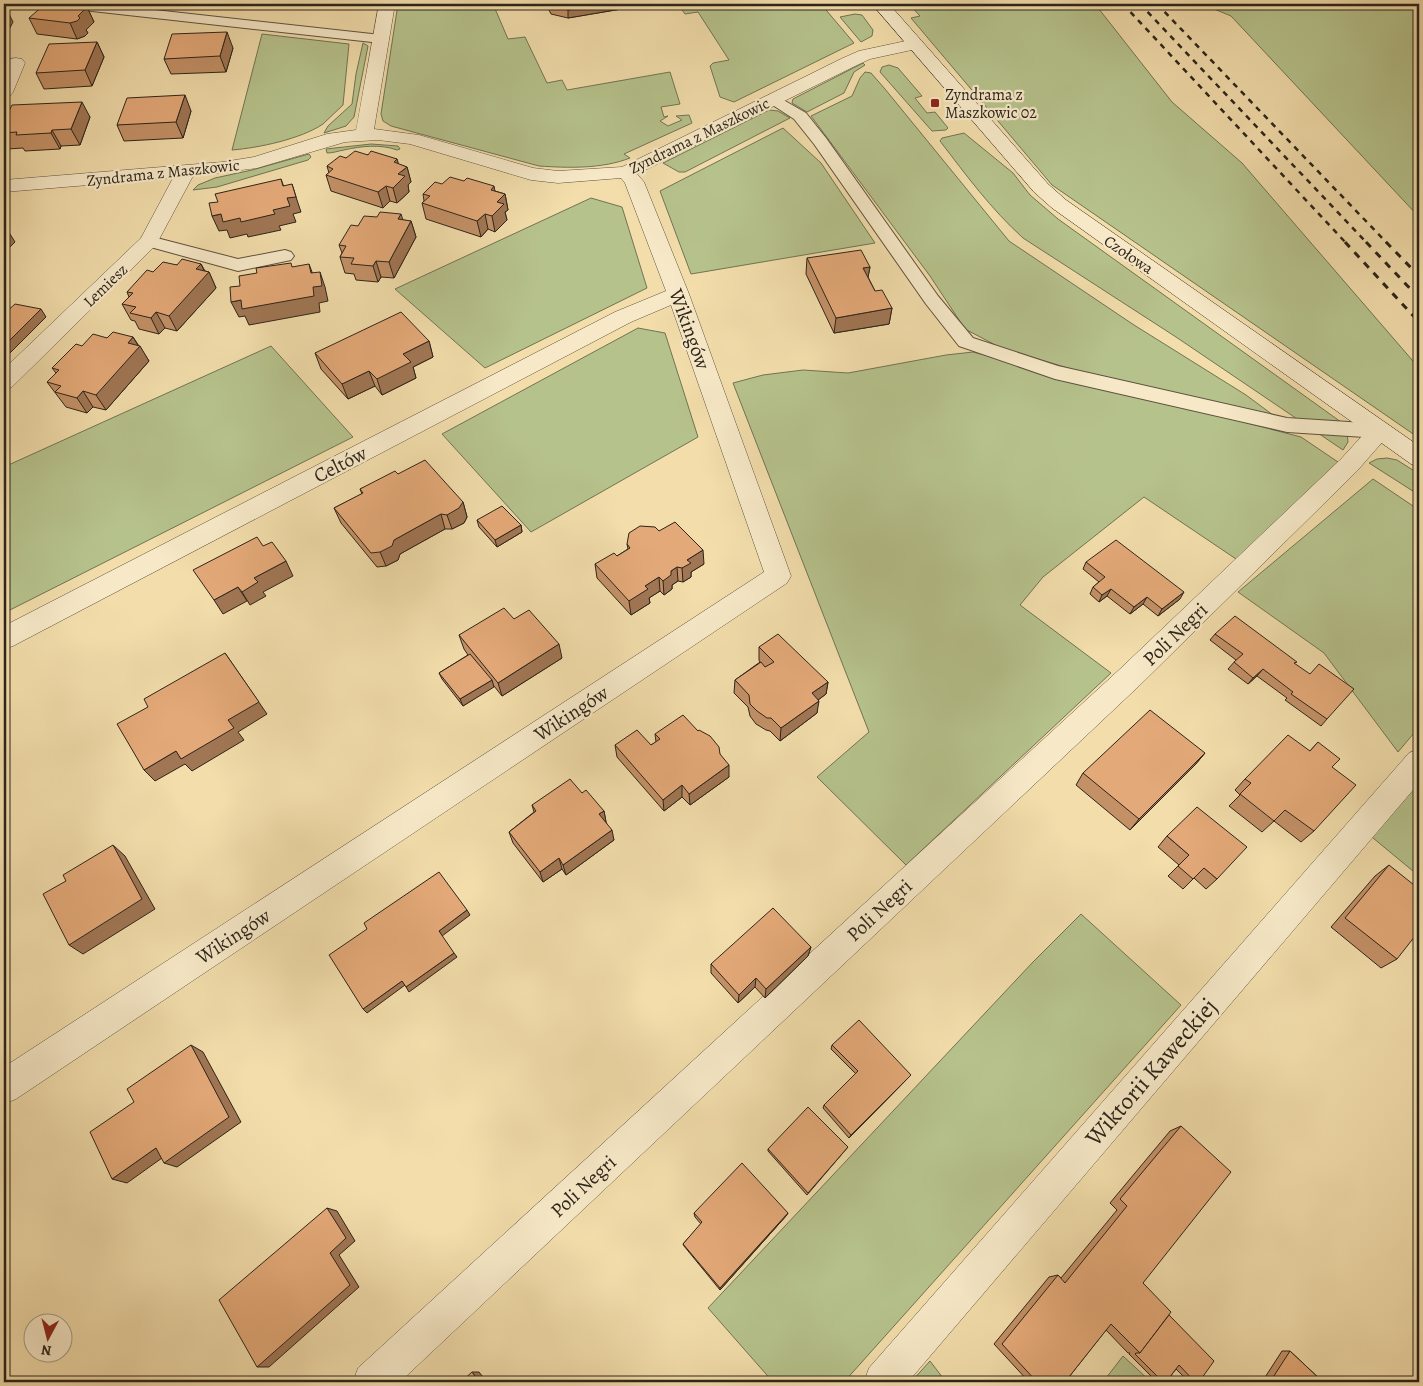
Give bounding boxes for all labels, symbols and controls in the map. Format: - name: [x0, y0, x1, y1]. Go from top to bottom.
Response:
- place label: Zyndrama z Maszkowic 02: [945, 84, 1037, 124]
- street label: Zyndrama z Maszkowic: [626, 92, 774, 179]
- marker: Zyndrama z Maszkowic 02: [929, 97, 941, 109]
- street label: Zyndrama z Maszkowic: [86, 154, 241, 192]
- street label: Czołowa: [1099, 230, 1158, 280]
- street label: Lemiesz: [79, 259, 133, 312]
- street label: Wikingów: [662, 284, 717, 374]
- street label: Celtów: [309, 439, 372, 489]
- street label: Poli Negri: [1137, 597, 1214, 672]
- street label: Wikingów: [528, 679, 615, 748]
- street label: Poli Negri: [841, 873, 918, 948]
- street label: Wikingów: [190, 902, 277, 971]
- street label: Wiktorii Kaweckiej: [1077, 991, 1224, 1153]
- street label: Poli Negri: [545, 1149, 622, 1224]
- north arrow: [22, 1314, 72, 1364]
- text: N: [40, 1340, 53, 1360]

